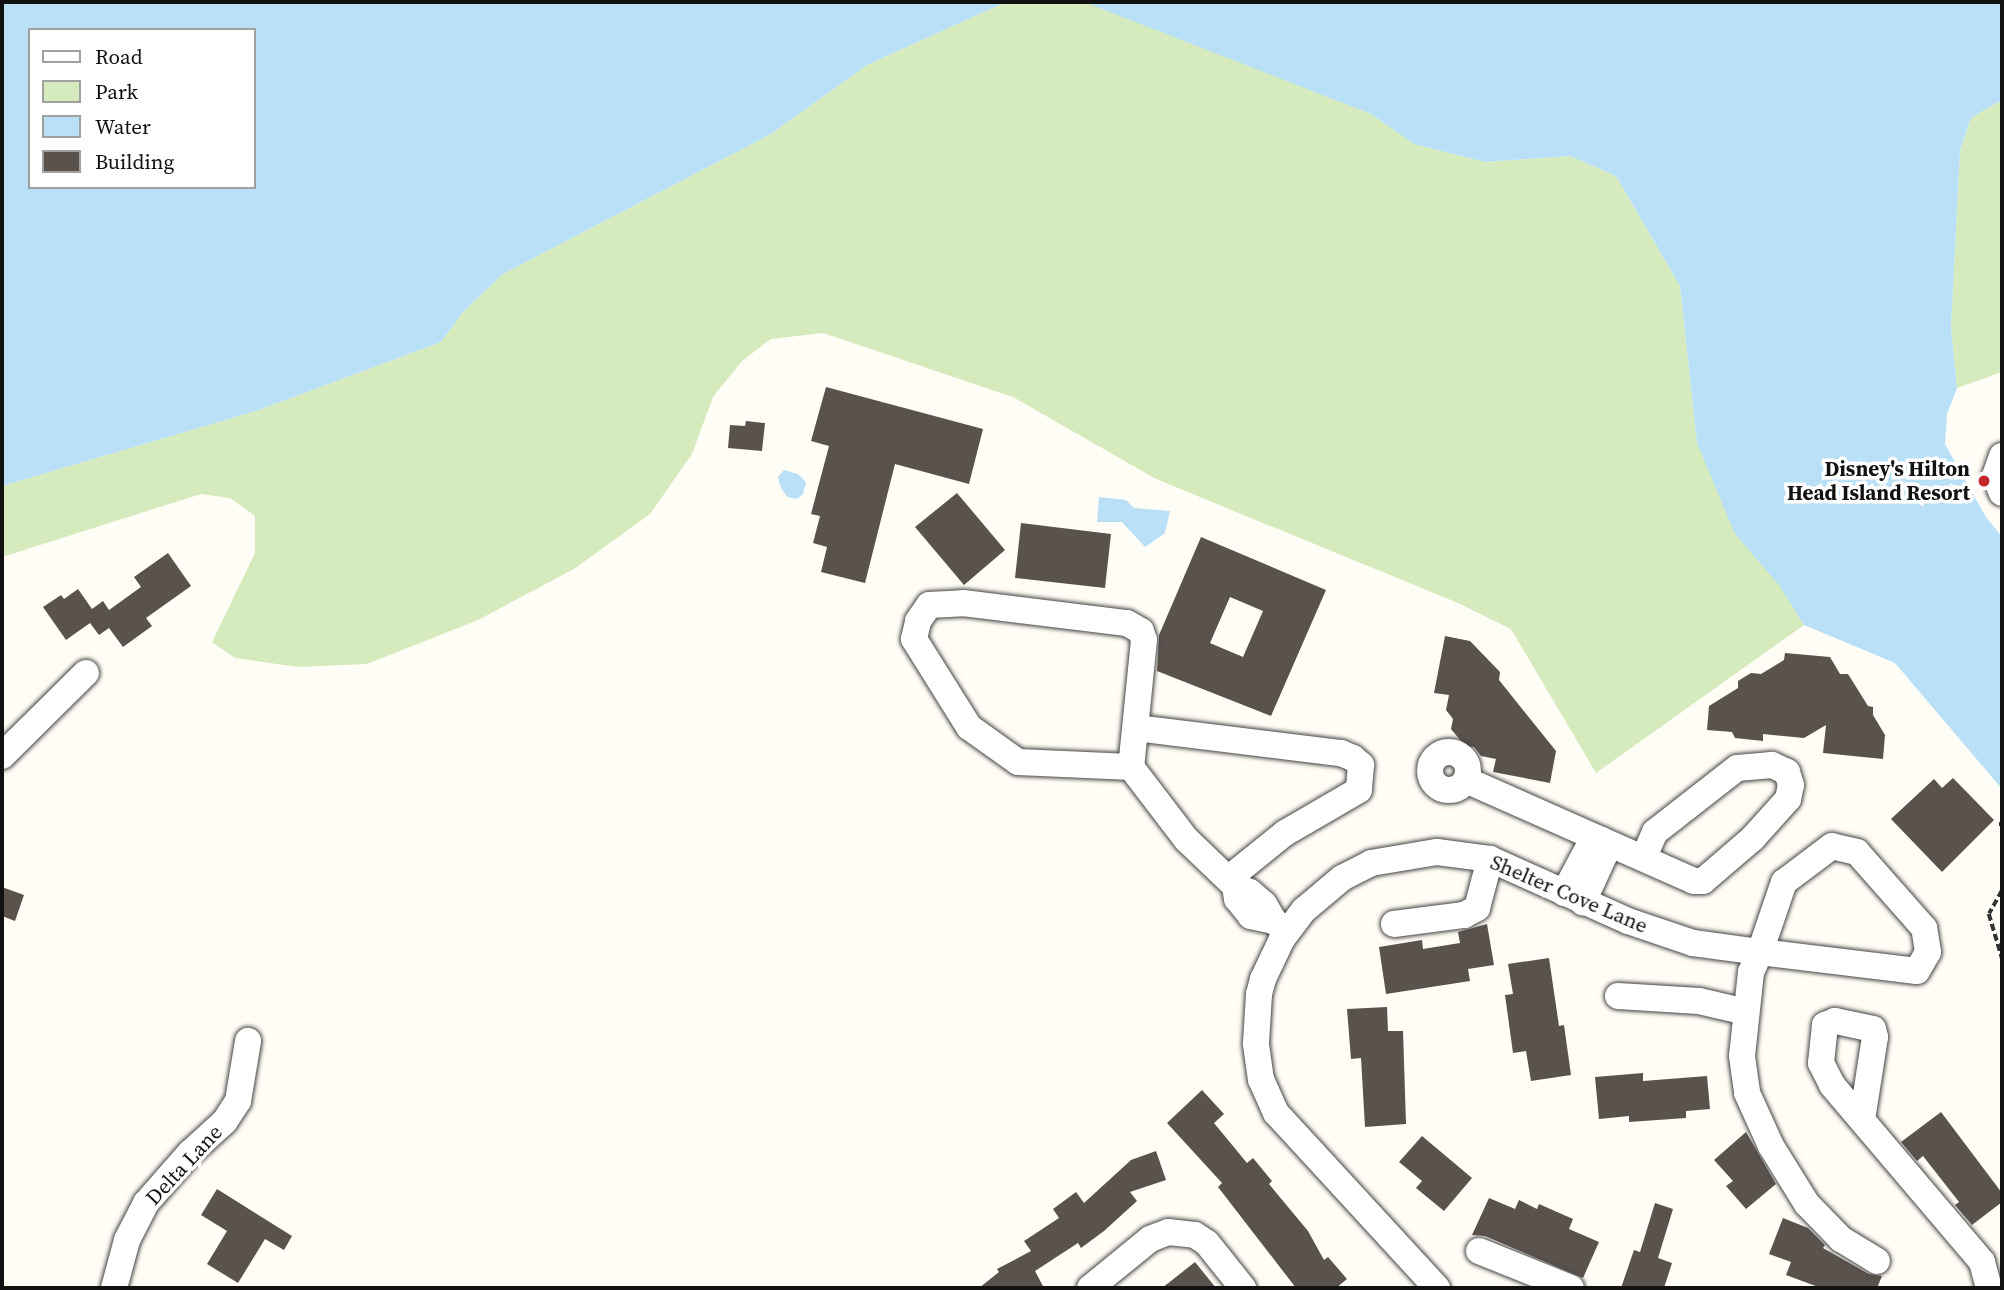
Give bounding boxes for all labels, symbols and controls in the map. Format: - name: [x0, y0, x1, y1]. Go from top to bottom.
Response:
- legend: [28, 28, 256, 189]
- text: Road: [95, 42, 143, 71]
- text: Park: [95, 77, 138, 106]
- text: Water: [95, 112, 151, 141]
- text: Building: [95, 147, 174, 176]
- place label: Disney's Hilton Head Island Resort: [1787, 456, 1970, 506]
- marker: Disney's Hilton Head Island Resort: [1976, 473, 1992, 489]
- street label: Shelter Cove Lane: [1487, 850, 1651, 938]
- street label: Delta Lane: [140, 1120, 228, 1210]

